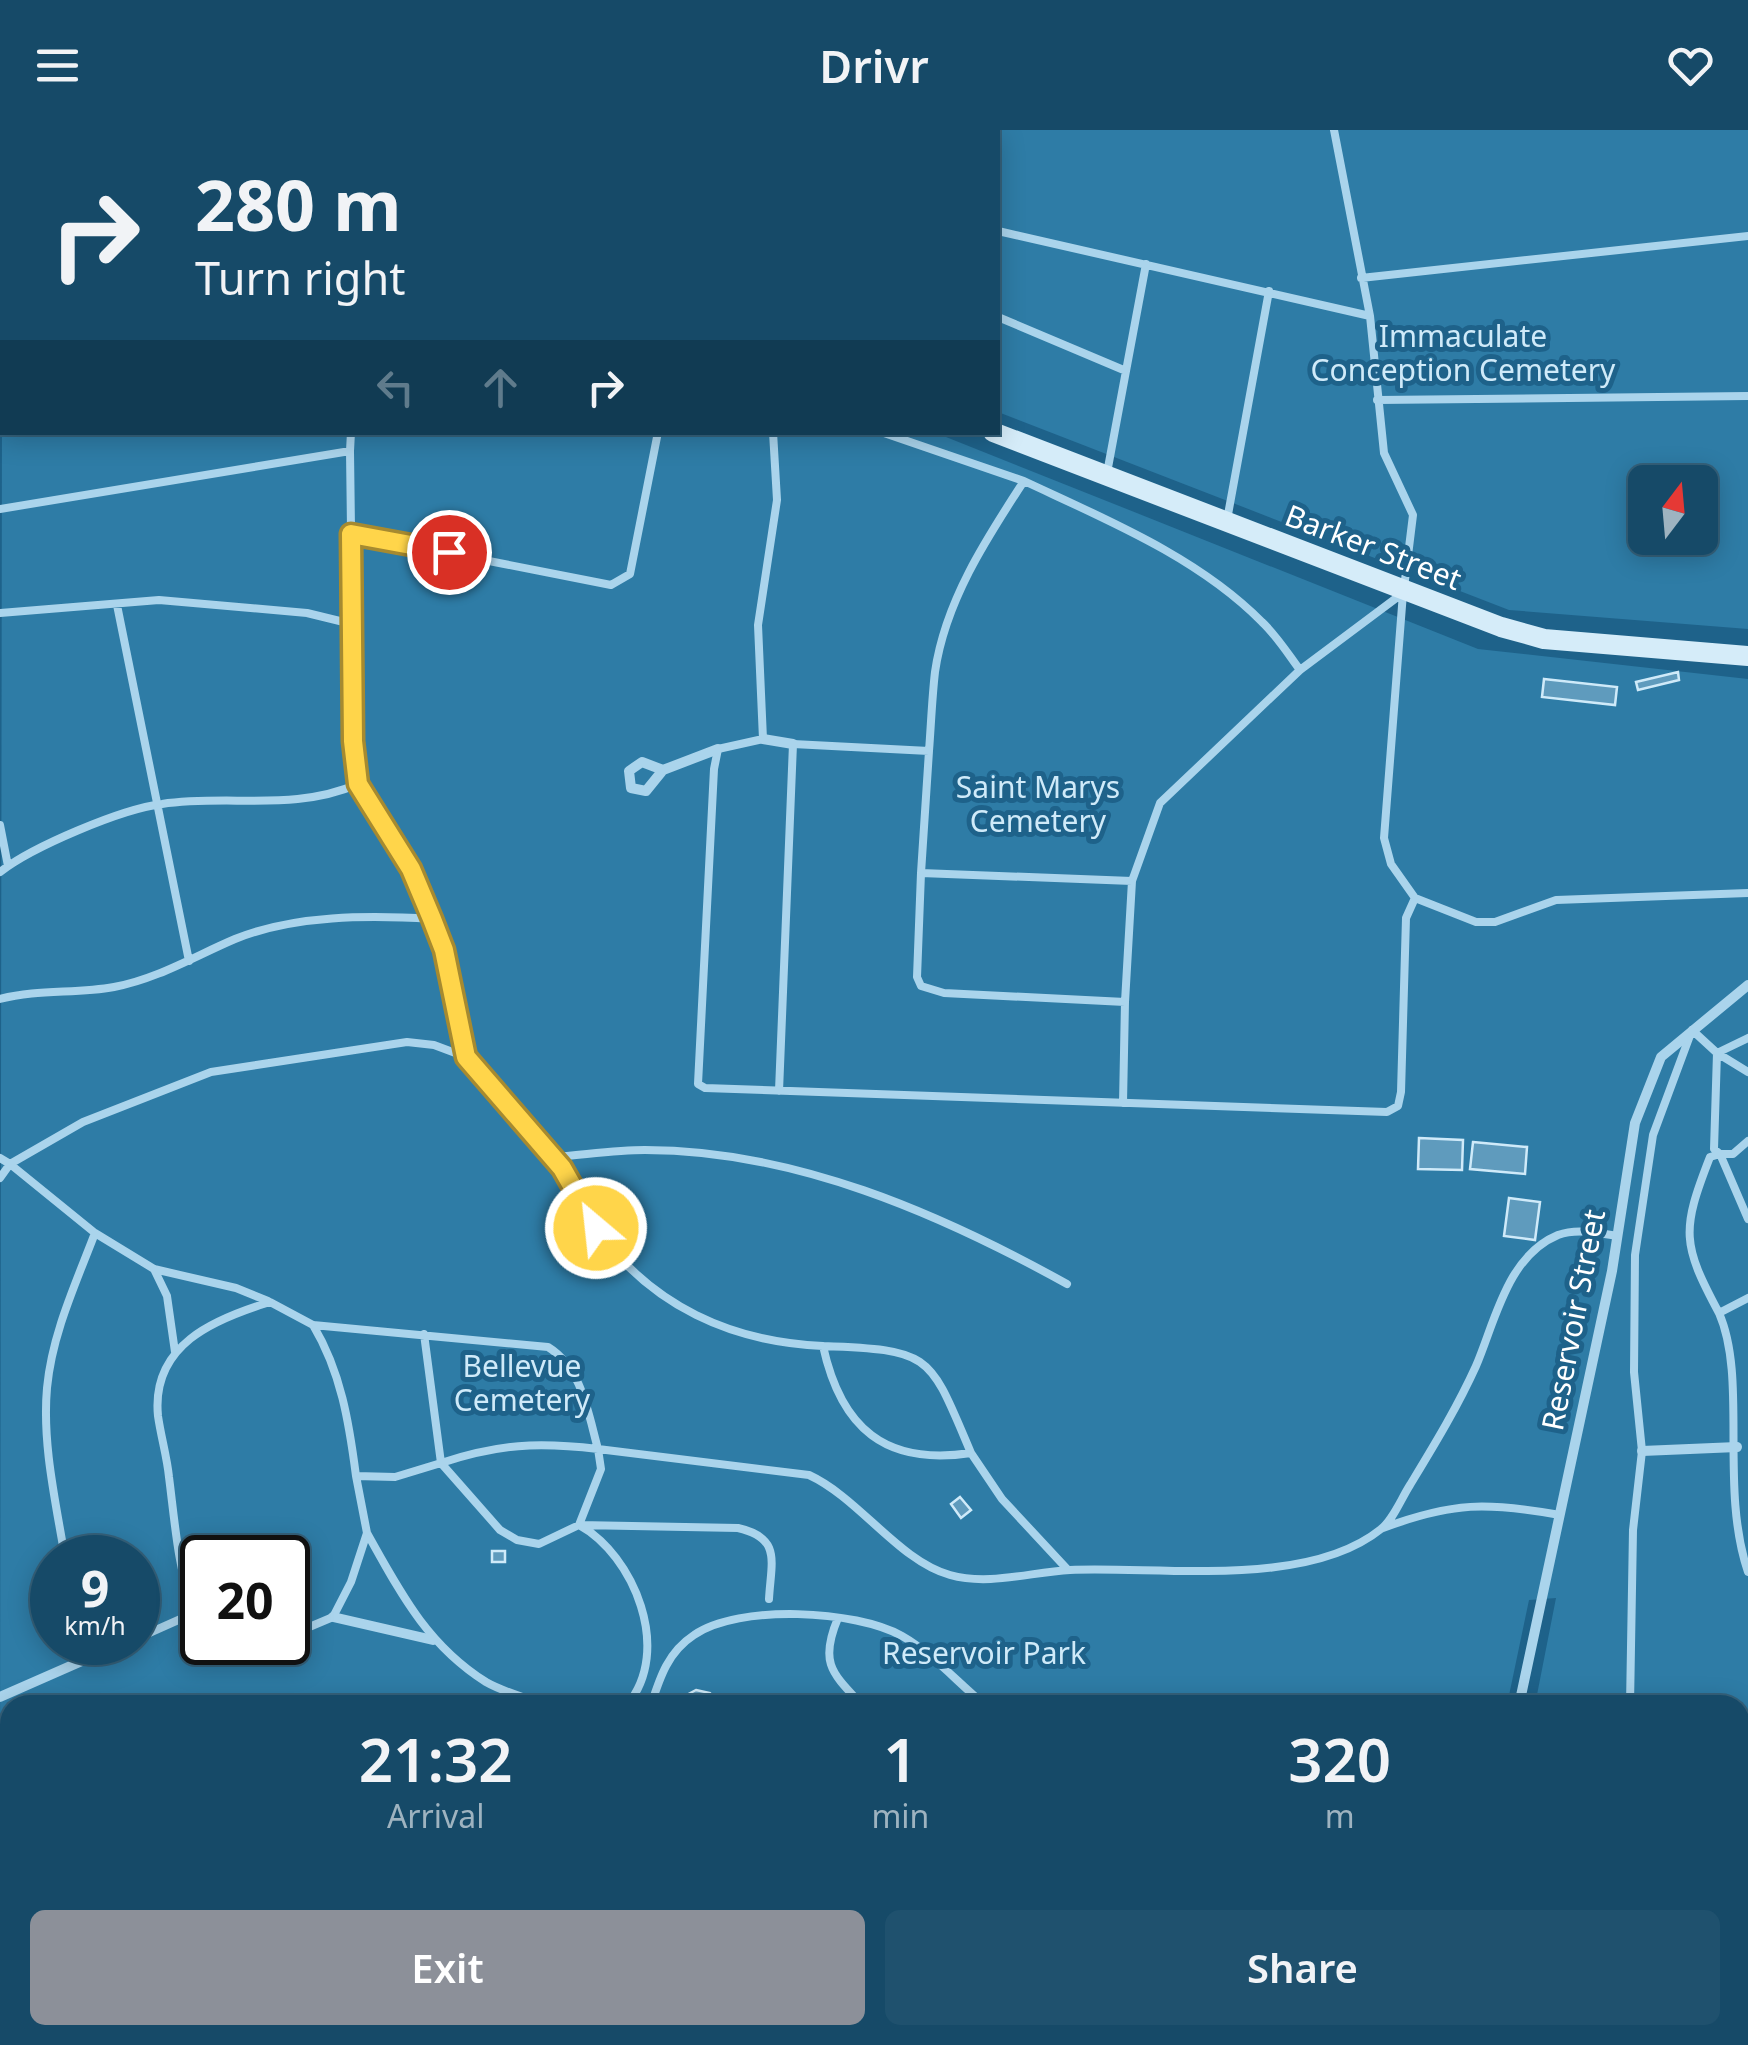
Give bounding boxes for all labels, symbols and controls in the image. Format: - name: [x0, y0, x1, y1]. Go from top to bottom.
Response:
- text: Drivr: [819, 35, 929, 96]
- icon: menu: [30, 38, 85, 93]
- icon: heart: [1663, 38, 1718, 93]
- text: 280 m: [195, 156, 402, 252]
- icon: right: [30, 170, 160, 300]
- text: Turn right: [195, 247, 406, 308]
- park label: Immaculate Conception Cemetery: [1311, 315, 1616, 390]
- icon: left: [368, 360, 423, 415]
- icon: ahead: [473, 360, 528, 415]
- icon: right: [578, 360, 633, 415]
- north arrow: [1628, 465, 1718, 555]
- map controls: [1628, 465, 1718, 555]
- street label: Barker Street: [1280, 494, 1468, 599]
- pin: [407, 510, 492, 595]
- icon: arrive: [422, 525, 477, 580]
- park label: Saint Marys Cemetery: [956, 766, 1120, 841]
- position arrow: [544, 1176, 648, 1280]
- street label: Reservoir Street: [1531, 1206, 1614, 1434]
- park label: Bellevue Cemetery: [454, 1345, 591, 1420]
- speed limit sign: 20: [180, 1535, 310, 1665]
- text: 9: [81, 1554, 109, 1622]
- text: km/h: [64, 1608, 126, 1642]
- park label: Reservoir Park: [882, 1632, 1086, 1673]
- text: 21:32: [359, 1718, 513, 1800]
- text: 1: [883, 1718, 918, 1800]
- text: 320: [1288, 1718, 1391, 1800]
- text: Arrival: [387, 1794, 485, 1837]
- text: min: [871, 1794, 929, 1837]
- text: m: [1325, 1794, 1355, 1837]
- button: Exit: [30, 1910, 865, 2025]
- button: Share: [885, 1910, 1720, 2025]

